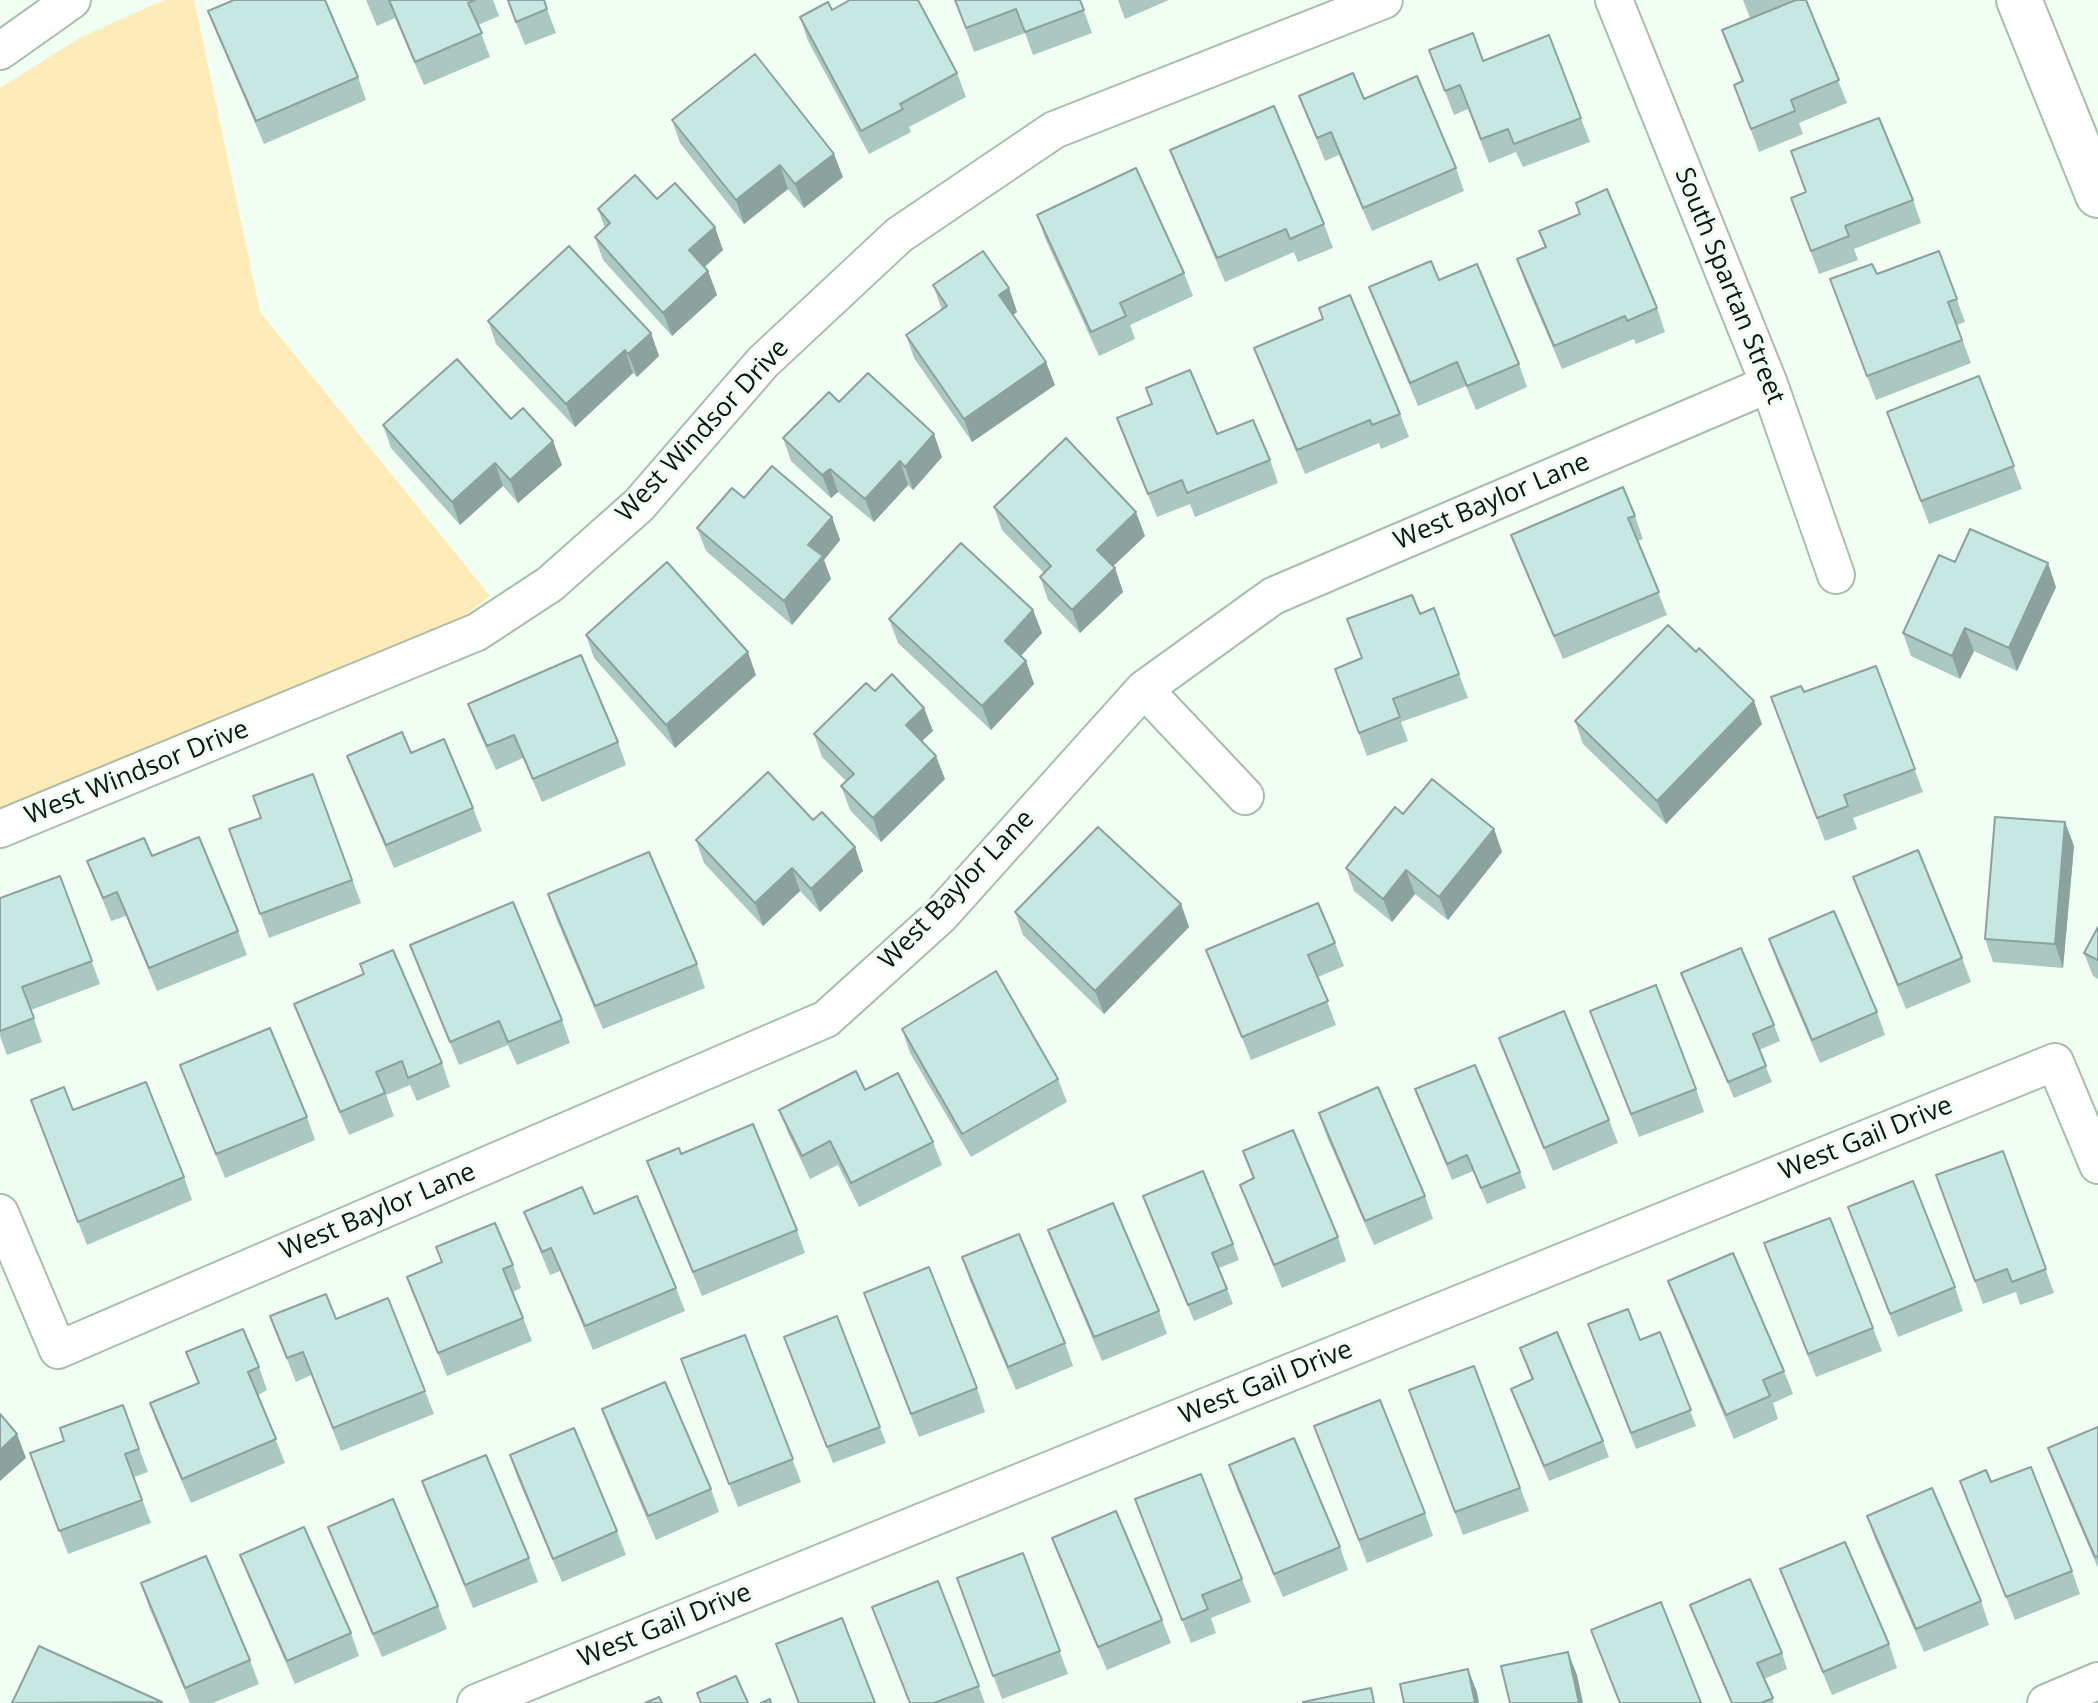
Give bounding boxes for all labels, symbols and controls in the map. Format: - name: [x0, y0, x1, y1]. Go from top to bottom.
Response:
- street label: South Spartan Street: [1667, 163, 1791, 409]
- street label: West Windsor Drive: [610, 333, 796, 529]
- street label: West Baylor Lane: [1390, 447, 1594, 557]
- street label: West Windsor Drive: [21, 714, 253, 832]
- street label: West Baylor Lane: [873, 804, 1041, 976]
- street label: West Gail Drive: [1775, 1090, 1957, 1188]
- street label: West Baylor Lane: [276, 1157, 480, 1267]
- street label: West Gail Drive: [1175, 1334, 1357, 1432]
- street label: West Gail Drive: [574, 1577, 756, 1675]

